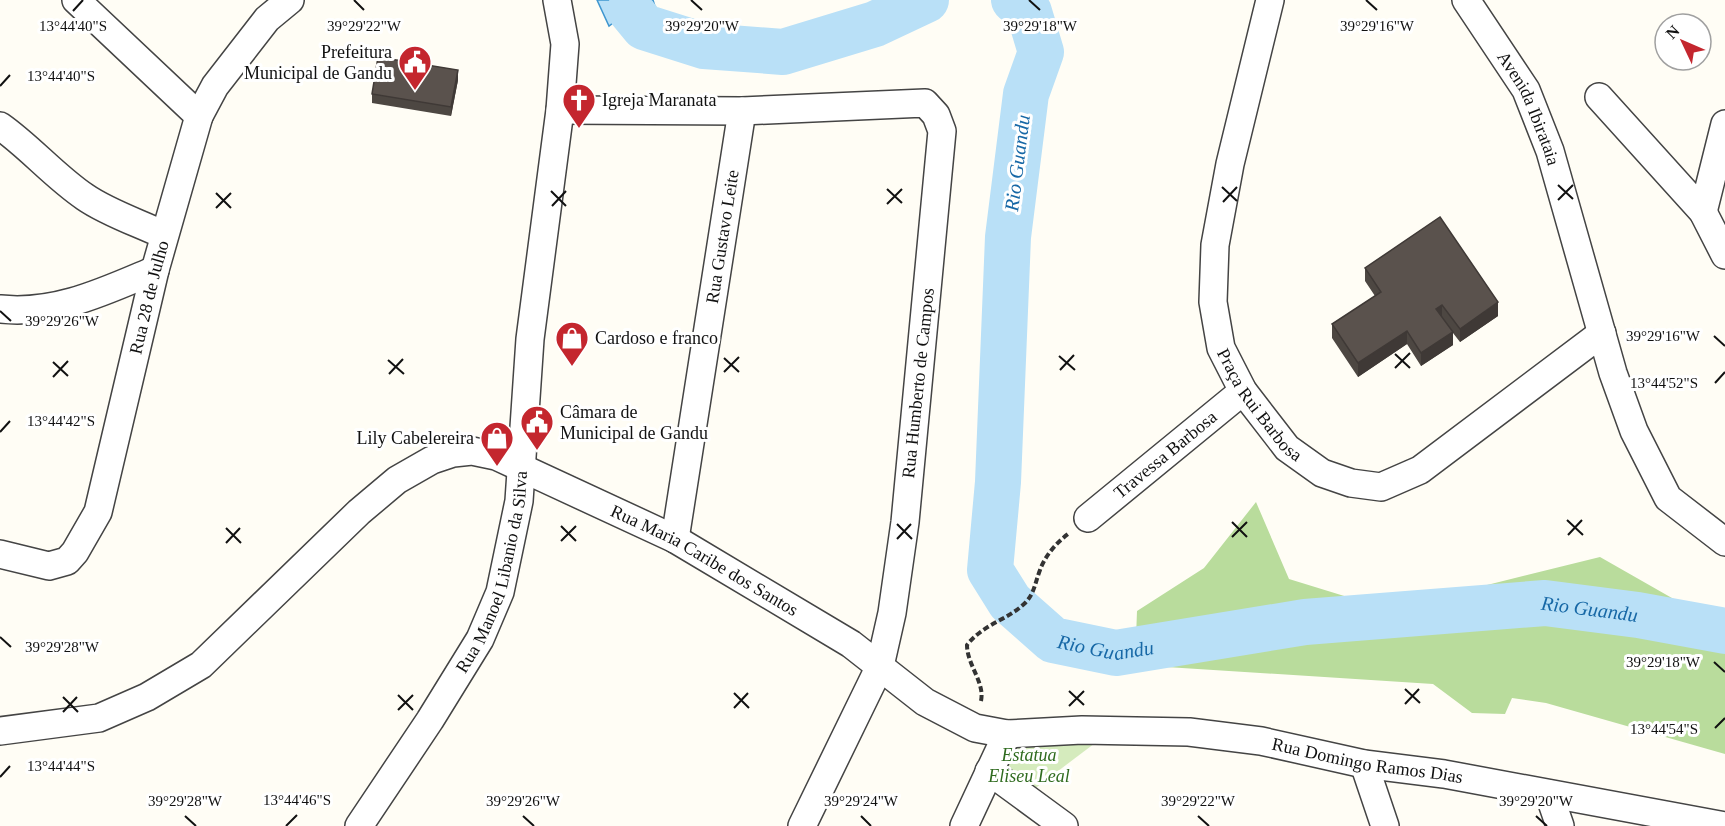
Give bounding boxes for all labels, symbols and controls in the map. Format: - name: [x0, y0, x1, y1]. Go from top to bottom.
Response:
- north arrow: [1653, 12, 1713, 72]
- text: 13°44'40"S: [39, 18, 107, 34]
- text: 39°29'22"W: [327, 18, 402, 34]
- text: 39°29'20"W: [665, 18, 740, 34]
- text: 39°29'18"W: [1003, 18, 1078, 34]
- text: 39°29'16"W: [1340, 18, 1415, 34]
- text: N: [1662, 22, 1683, 42]
- place label: Prefeitura Municipal de Gandu: [244, 42, 392, 83]
- public building icon: Prefeitura Municipal de Gandu: [397, 44, 433, 91]
- street label: Avenida Ibirataia: [1493, 48, 1564, 168]
- text: 13°44'40"S: [27, 68, 95, 84]
- church icon: Igreja Maranata: [561, 82, 597, 129]
- place label: Igreja Maranata: [602, 90, 716, 110]
- water label: Rio Guandu: [1000, 113, 1034, 214]
- street label: Rua Gustavo Leite: [702, 168, 743, 305]
- street label: Rua 28 de Julho: [126, 238, 173, 356]
- street label: Rua Humberto de Campos: [898, 287, 938, 479]
- text: 39°29'26"W: [25, 313, 100, 329]
- shop icon: Cardoso e franco: [554, 320, 590, 367]
- place label: Cardoso e franco: [595, 328, 718, 348]
- text: 39°29'16"W: [1626, 328, 1701, 344]
- street label: Praça Rui Barbosa: [1213, 345, 1306, 465]
- text: 13°44'52"S: [1630, 375, 1698, 391]
- place label: Câmara de Municipal de Gandu: [560, 402, 708, 443]
- public building icon: Câmara de Municipal de Gandu: [519, 404, 555, 451]
- street label: Travessa Barbosa: [1110, 407, 1221, 503]
- text: 13°44'42"S: [27, 413, 95, 429]
- shop icon: Lily Cabelereira: [479, 420, 515, 467]
- place label: Lily Cabelereira: [357, 428, 474, 448]
- street label: Rua Manoel Libanio da Silva: [452, 470, 531, 676]
- street label: Rua Maria Caribe dos Santos: [608, 501, 802, 620]
- water label: Rio Guandu: [1539, 592, 1639, 626]
- water label: Rio Guandu: [1055, 630, 1155, 664]
- text: 39°29'28"W: [25, 639, 100, 655]
- text: 39°29'18"W: [1626, 654, 1701, 670]
- text: 13°44'54"S: [1630, 721, 1698, 737]
- street label: Rua Domingo Ramos Dias: [1270, 734, 1465, 787]
- park label: Estatua Eliseu Leal: [987, 745, 1070, 786]
- text: 13°44'44"S: [27, 758, 95, 774]
- text: 13°44'46"S: [263, 792, 331, 808]
- text: 39°29'28"W: [148, 793, 223, 809]
- text: 39°29'26"W: [486, 793, 561, 809]
- text: 39°29'24"W: [824, 793, 899, 809]
- text: 39°29'22"W: [1161, 793, 1236, 809]
- text: 39°29'20"W: [1499, 793, 1574, 809]

